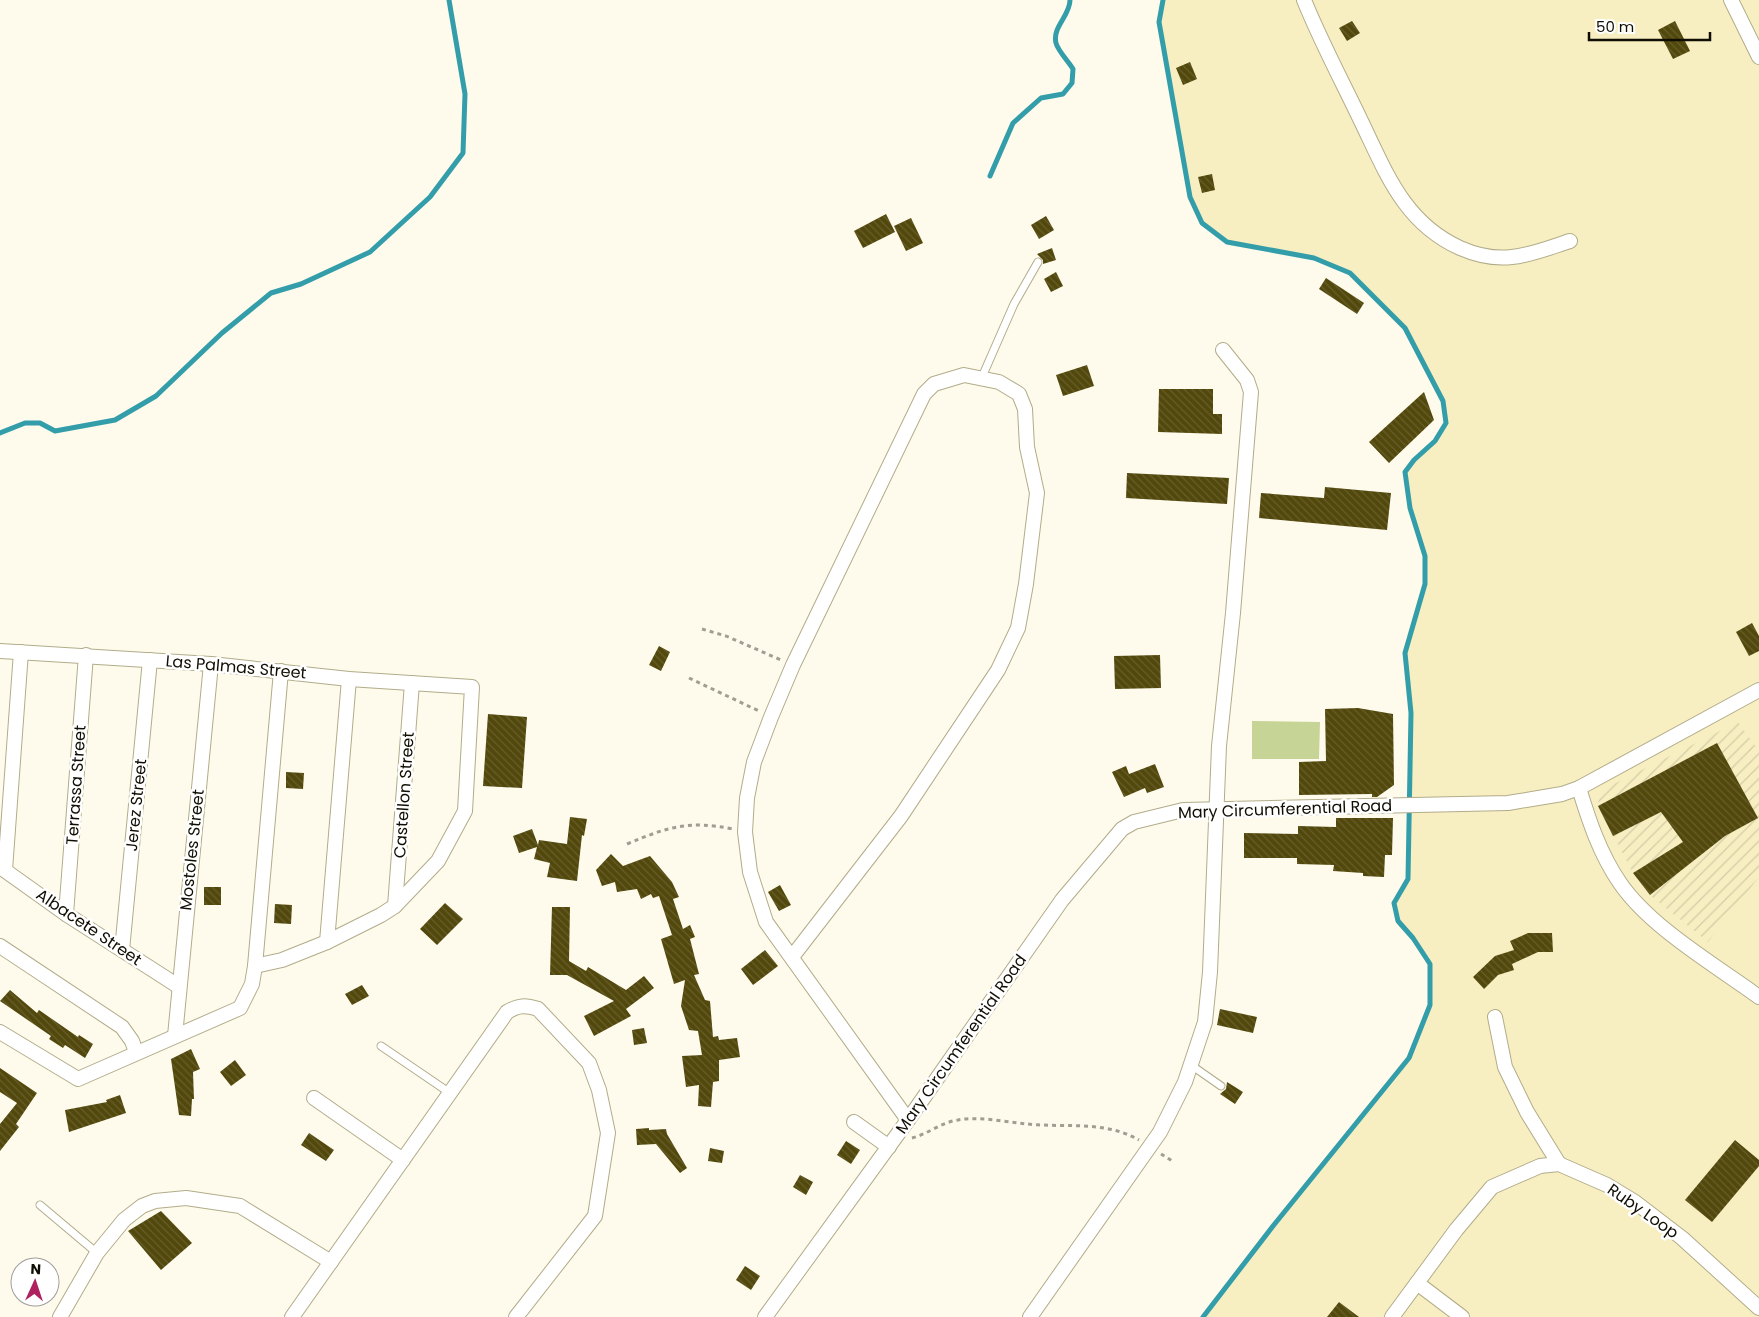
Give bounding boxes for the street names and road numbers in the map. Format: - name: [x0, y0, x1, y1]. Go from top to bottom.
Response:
- street label: Las Palmas Street: [165, 649, 307, 685]
- street label: Terrassa Street: [60, 724, 92, 846]
- street label: Castellon Street: [388, 731, 420, 859]
- street label: Jerez Street: [120, 758, 152, 852]
- street label: Mostoles Street: [174, 788, 210, 912]
- street label: Mary Circumferential Road: [1178, 794, 1392, 824]
- street label: Albacete Street: [32, 883, 146, 971]
- street label: Mary Circumferential Road: [890, 950, 1032, 1138]
- street label: Ruby Loop: [1603, 1178, 1683, 1244]

